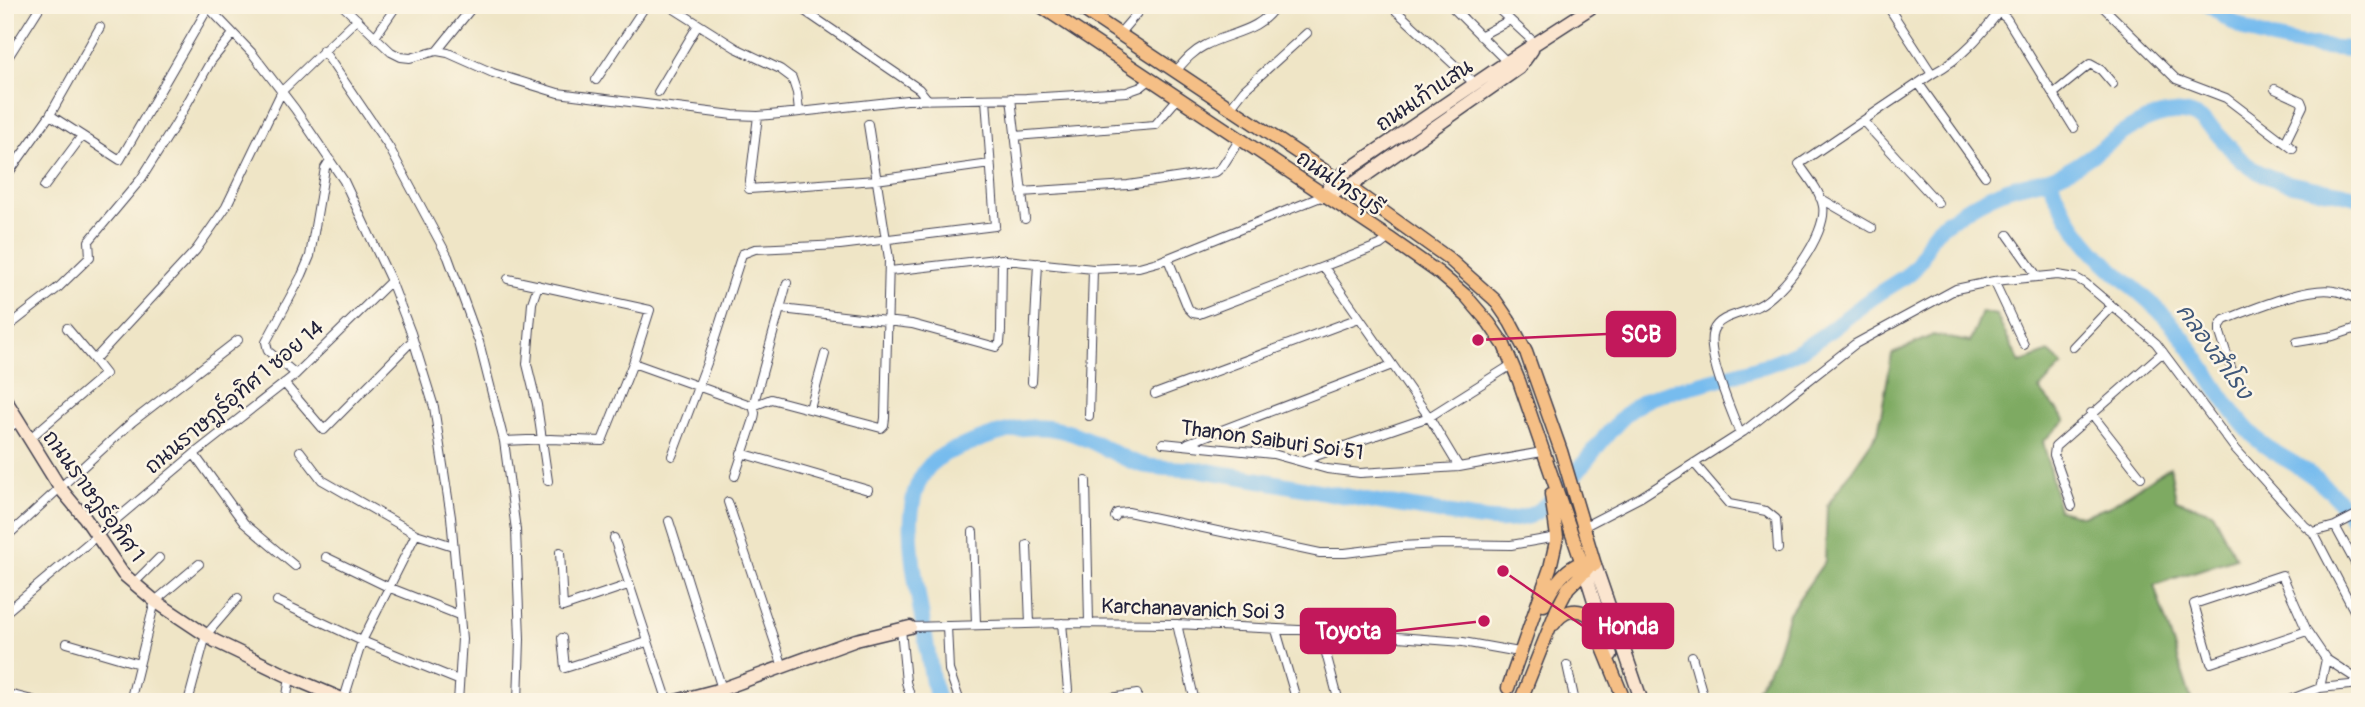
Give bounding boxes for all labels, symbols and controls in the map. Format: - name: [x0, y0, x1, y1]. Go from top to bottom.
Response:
- street label: ถนนเก้าแสน: [1370, 53, 1478, 138]
- street label: ถนนไทรบุรี: [1290, 144, 1388, 224]
- water label: คลองสำโรง: [2170, 297, 2261, 406]
- callout: SCB: [1607, 312, 1675, 356]
- street label: ถนนราษฎร์อุทิศ 1 ซอย 14: [139, 315, 331, 482]
- text: SCB: [1621, 320, 1661, 349]
- street label: Thanon Saiburi Soi 51: [1179, 414, 1365, 467]
- street label: ถนนราษฎร์อุทิศ 1: [35, 425, 151, 569]
- street label: Karchanavanich Soi 3: [1101, 593, 1285, 626]
- callout: Honda: [1583, 604, 1673, 648]
- callout: Toyota: [1301, 609, 1395, 653]
- text: Honda: [1597, 612, 1659, 641]
- text: Toyota: [1314, 617, 1381, 646]

